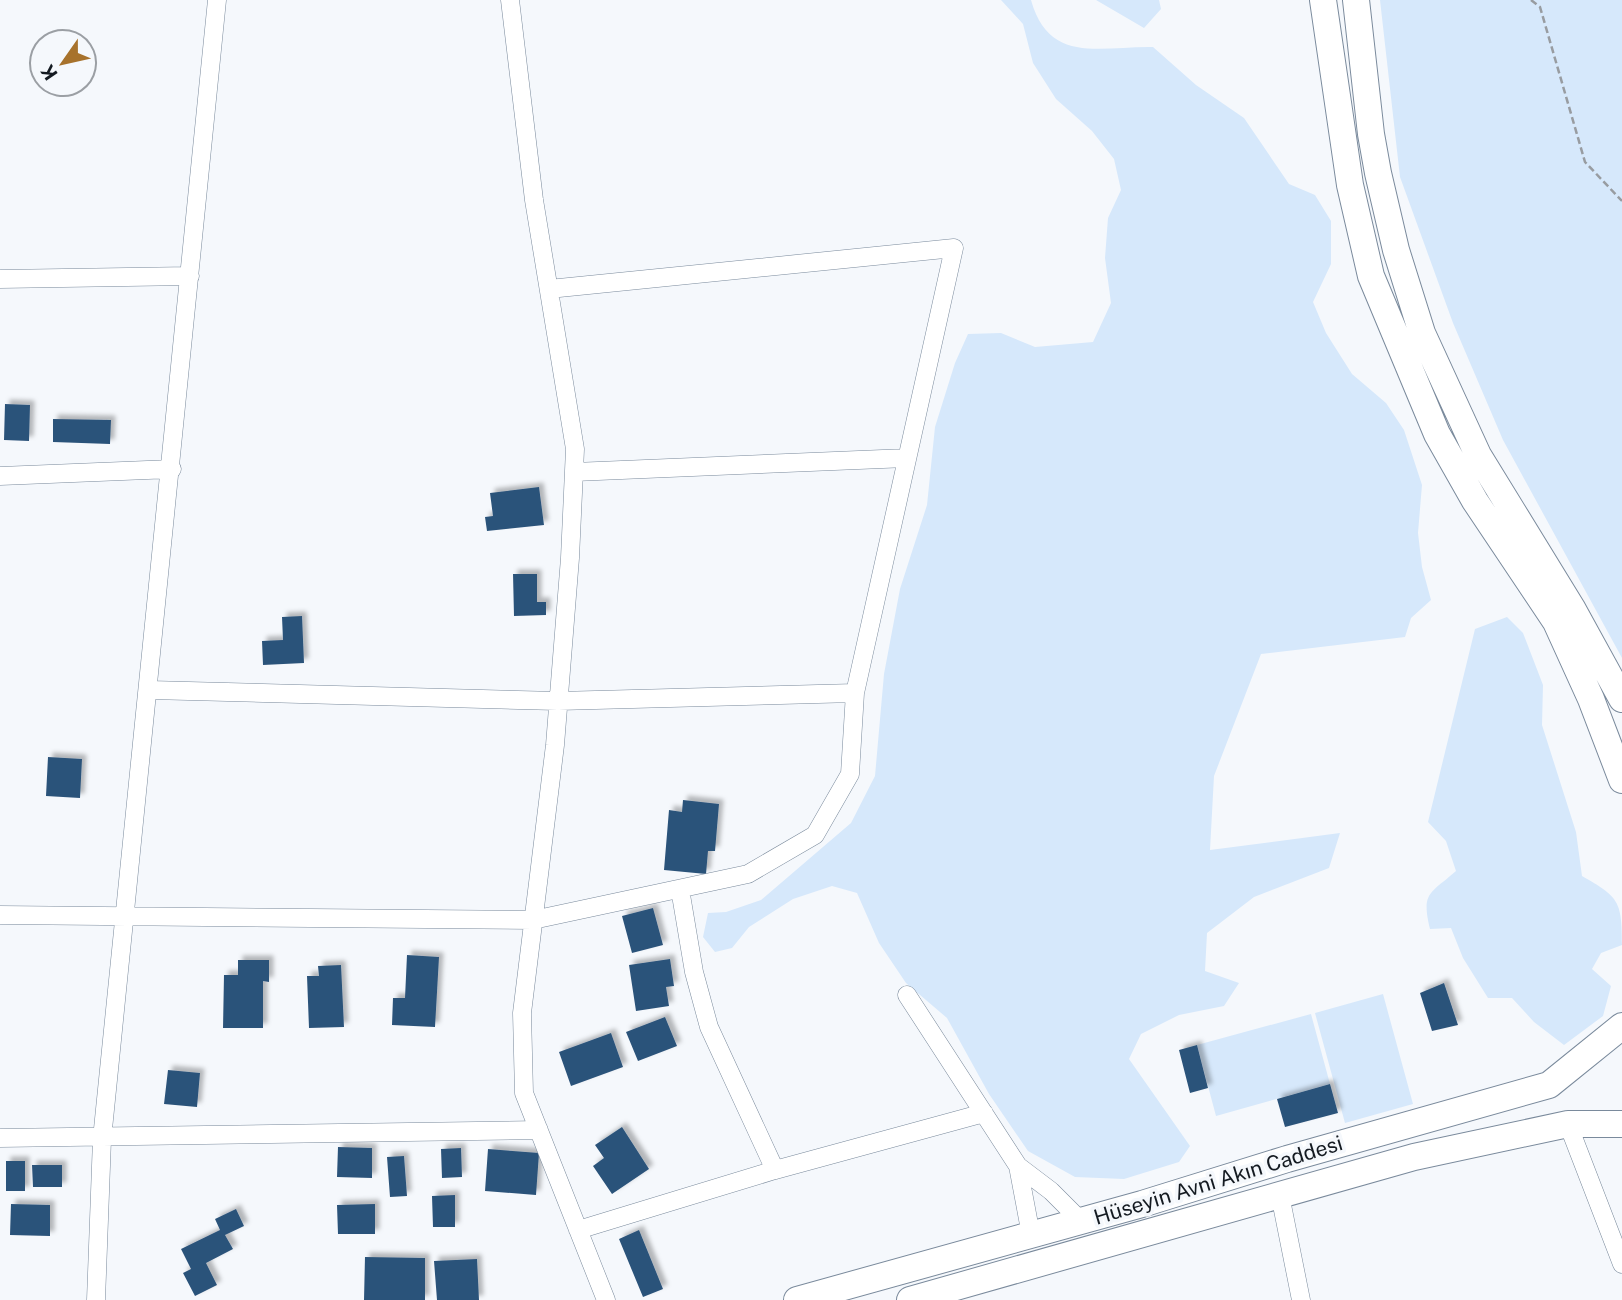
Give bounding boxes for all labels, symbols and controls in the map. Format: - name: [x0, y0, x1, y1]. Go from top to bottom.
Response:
- north arrow: [28, 28, 98, 98]
- text: K: [36, 60, 62, 84]
- street label: Hüseyin Avni Akın Caddesi: [1091, 1130, 1345, 1230]

